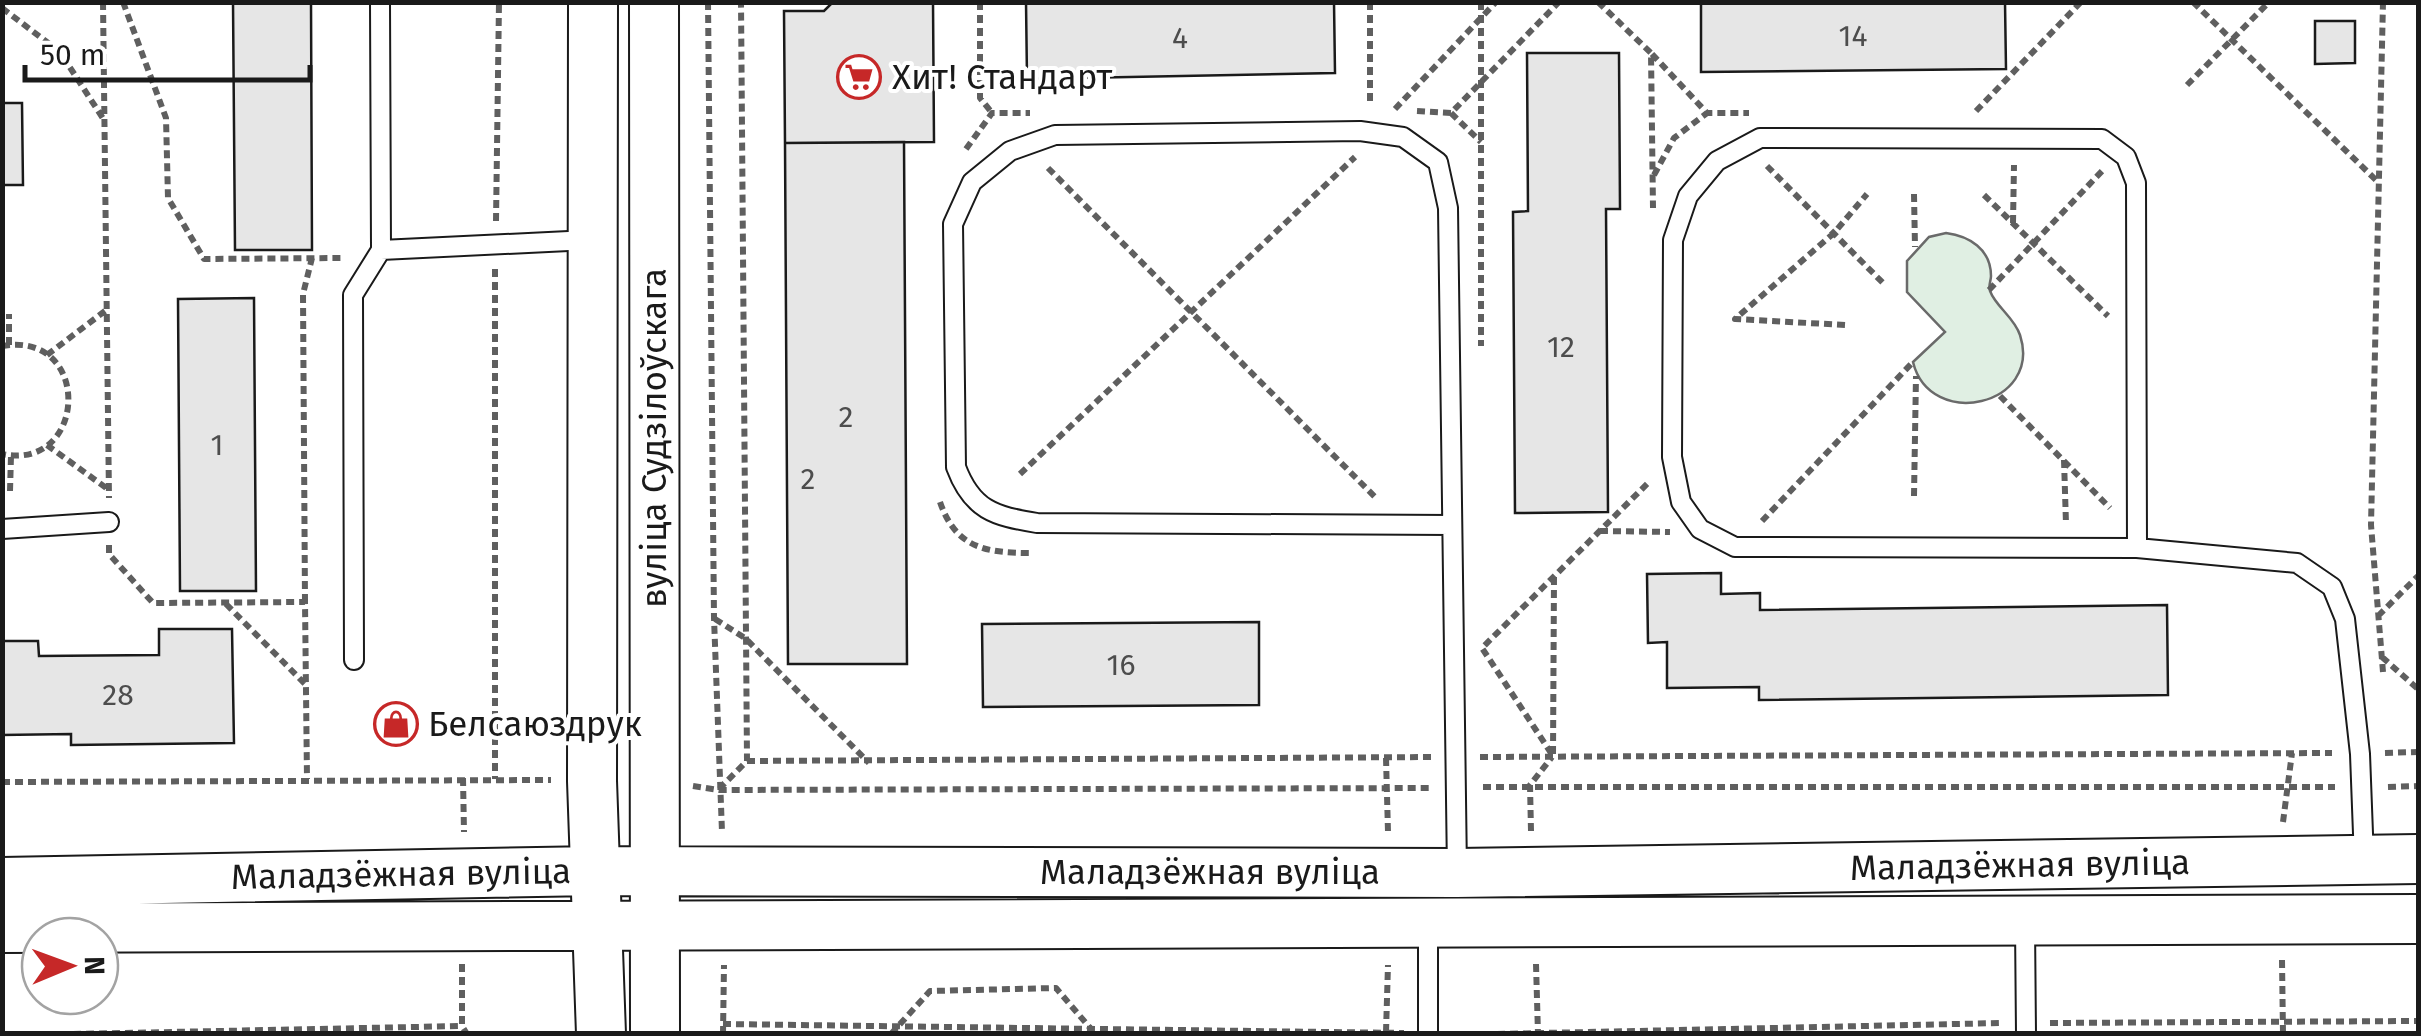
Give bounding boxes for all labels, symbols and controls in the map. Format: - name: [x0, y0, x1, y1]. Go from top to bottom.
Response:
- house number: 14: [1839, 18, 1868, 54]
- scale bar: [25, 20, 310, 82]
- house number: 4: [1172, 20, 1188, 56]
- text: 50 m: [40, 37, 105, 73]
- supermarket icon: Хит! Стандарт: [836, 54, 882, 100]
- place label: Хит! Стандарт: [892, 56, 1113, 98]
- street label: вуліца Судзілоўскага: [633, 268, 675, 608]
- house number: 12: [1547, 329, 1575, 365]
- house number: 2: [839, 399, 853, 435]
- house number: 1: [211, 427, 224, 463]
- house number: 2: [801, 461, 815, 497]
- house number: 16: [1107, 647, 1135, 683]
- house number: 28: [102, 677, 134, 713]
- shop icon: Белсаюздрук: [373, 701, 419, 747]
- place label: Белсаюздрук: [428, 703, 642, 745]
- street label: Маладзёжная вуліца: [1850, 841, 2190, 889]
- street label: Маладзёжная вуліца: [231, 850, 571, 898]
- street label: Маладзёжная вуліца: [1040, 851, 1380, 893]
- north arrow: [20, 916, 120, 1016]
- text: N: [78, 956, 111, 975]

